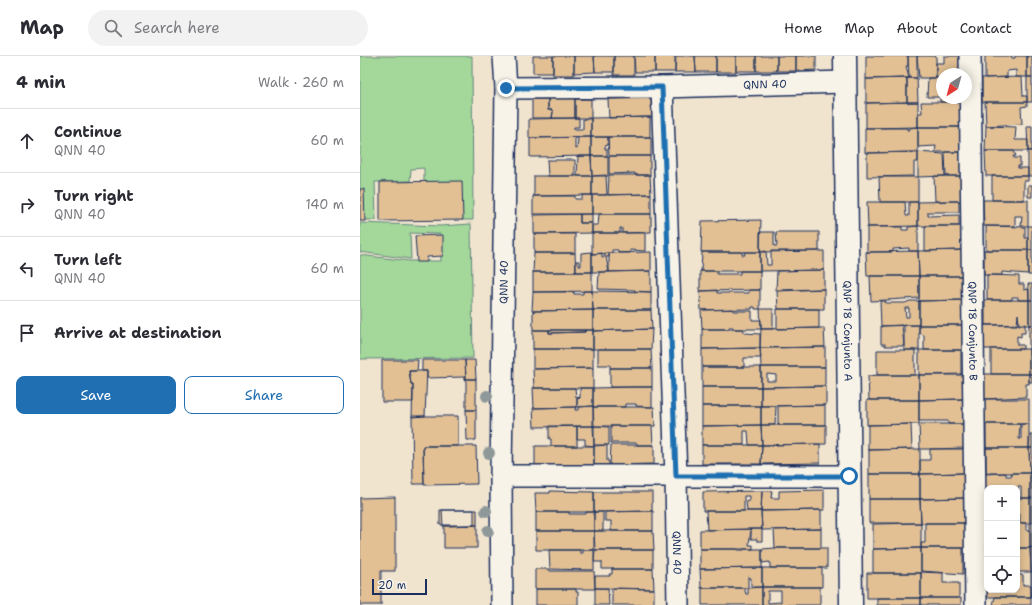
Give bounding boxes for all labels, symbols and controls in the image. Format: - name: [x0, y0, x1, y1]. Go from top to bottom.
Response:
- search box: [88, 10, 368, 46]
- text: Map: [20, 15, 64, 40]
- icon: search: [102, 17, 124, 39]
- text: Search here: [134, 18, 220, 38]
- text: Home: [784, 19, 823, 37]
- text: Map: [845, 19, 875, 37]
- text: About: [897, 19, 938, 37]
- text: Contact: [960, 19, 1012, 37]
- north arrow: [936, 68, 972, 104]
- text: 4 min: [16, 71, 66, 93]
- text: Walk · 260 m: [258, 74, 344, 91]
- street label: QNN 40: [743, 76, 787, 92]
- route end: [497, 79, 515, 97]
- text: Continue: [54, 122, 122, 142]
- icon: ahead: [16, 130, 38, 152]
- text: 60 m: [311, 132, 344, 149]
- text: QNN 40: [54, 142, 106, 159]
- text: Turn right: [54, 186, 134, 206]
- icon: right: [16, 194, 38, 216]
- text: 140 m: [305, 196, 344, 213]
- text: QNN 40: [54, 206, 106, 223]
- text: Turn left: [54, 250, 122, 270]
- icon: left: [16, 258, 38, 280]
- text: 60 m: [311, 260, 344, 277]
- street label: QNN 40: [496, 260, 511, 304]
- text: QNN 40: [54, 270, 106, 287]
- street label: QNP 18 Conjunto A: [840, 280, 856, 381]
- street label: QNP 18 Conjunto B: [965, 281, 981, 381]
- icon: arrive: [16, 322, 38, 344]
- text: Arrive at destination: [54, 323, 222, 343]
- button: Save: [16, 376, 176, 414]
- button: Share: [184, 376, 344, 414]
- route start: [840, 467, 858, 485]
- map controls: [984, 485, 1020, 593]
- button: +: [984, 485, 1020, 521]
- button: −: [984, 521, 1020, 557]
- street label: QNN 40: [669, 531, 685, 575]
- button: locate: [984, 557, 1020, 593]
- scale bar: [372, 577, 427, 596]
- text: 20 m: [378, 578, 406, 593]

